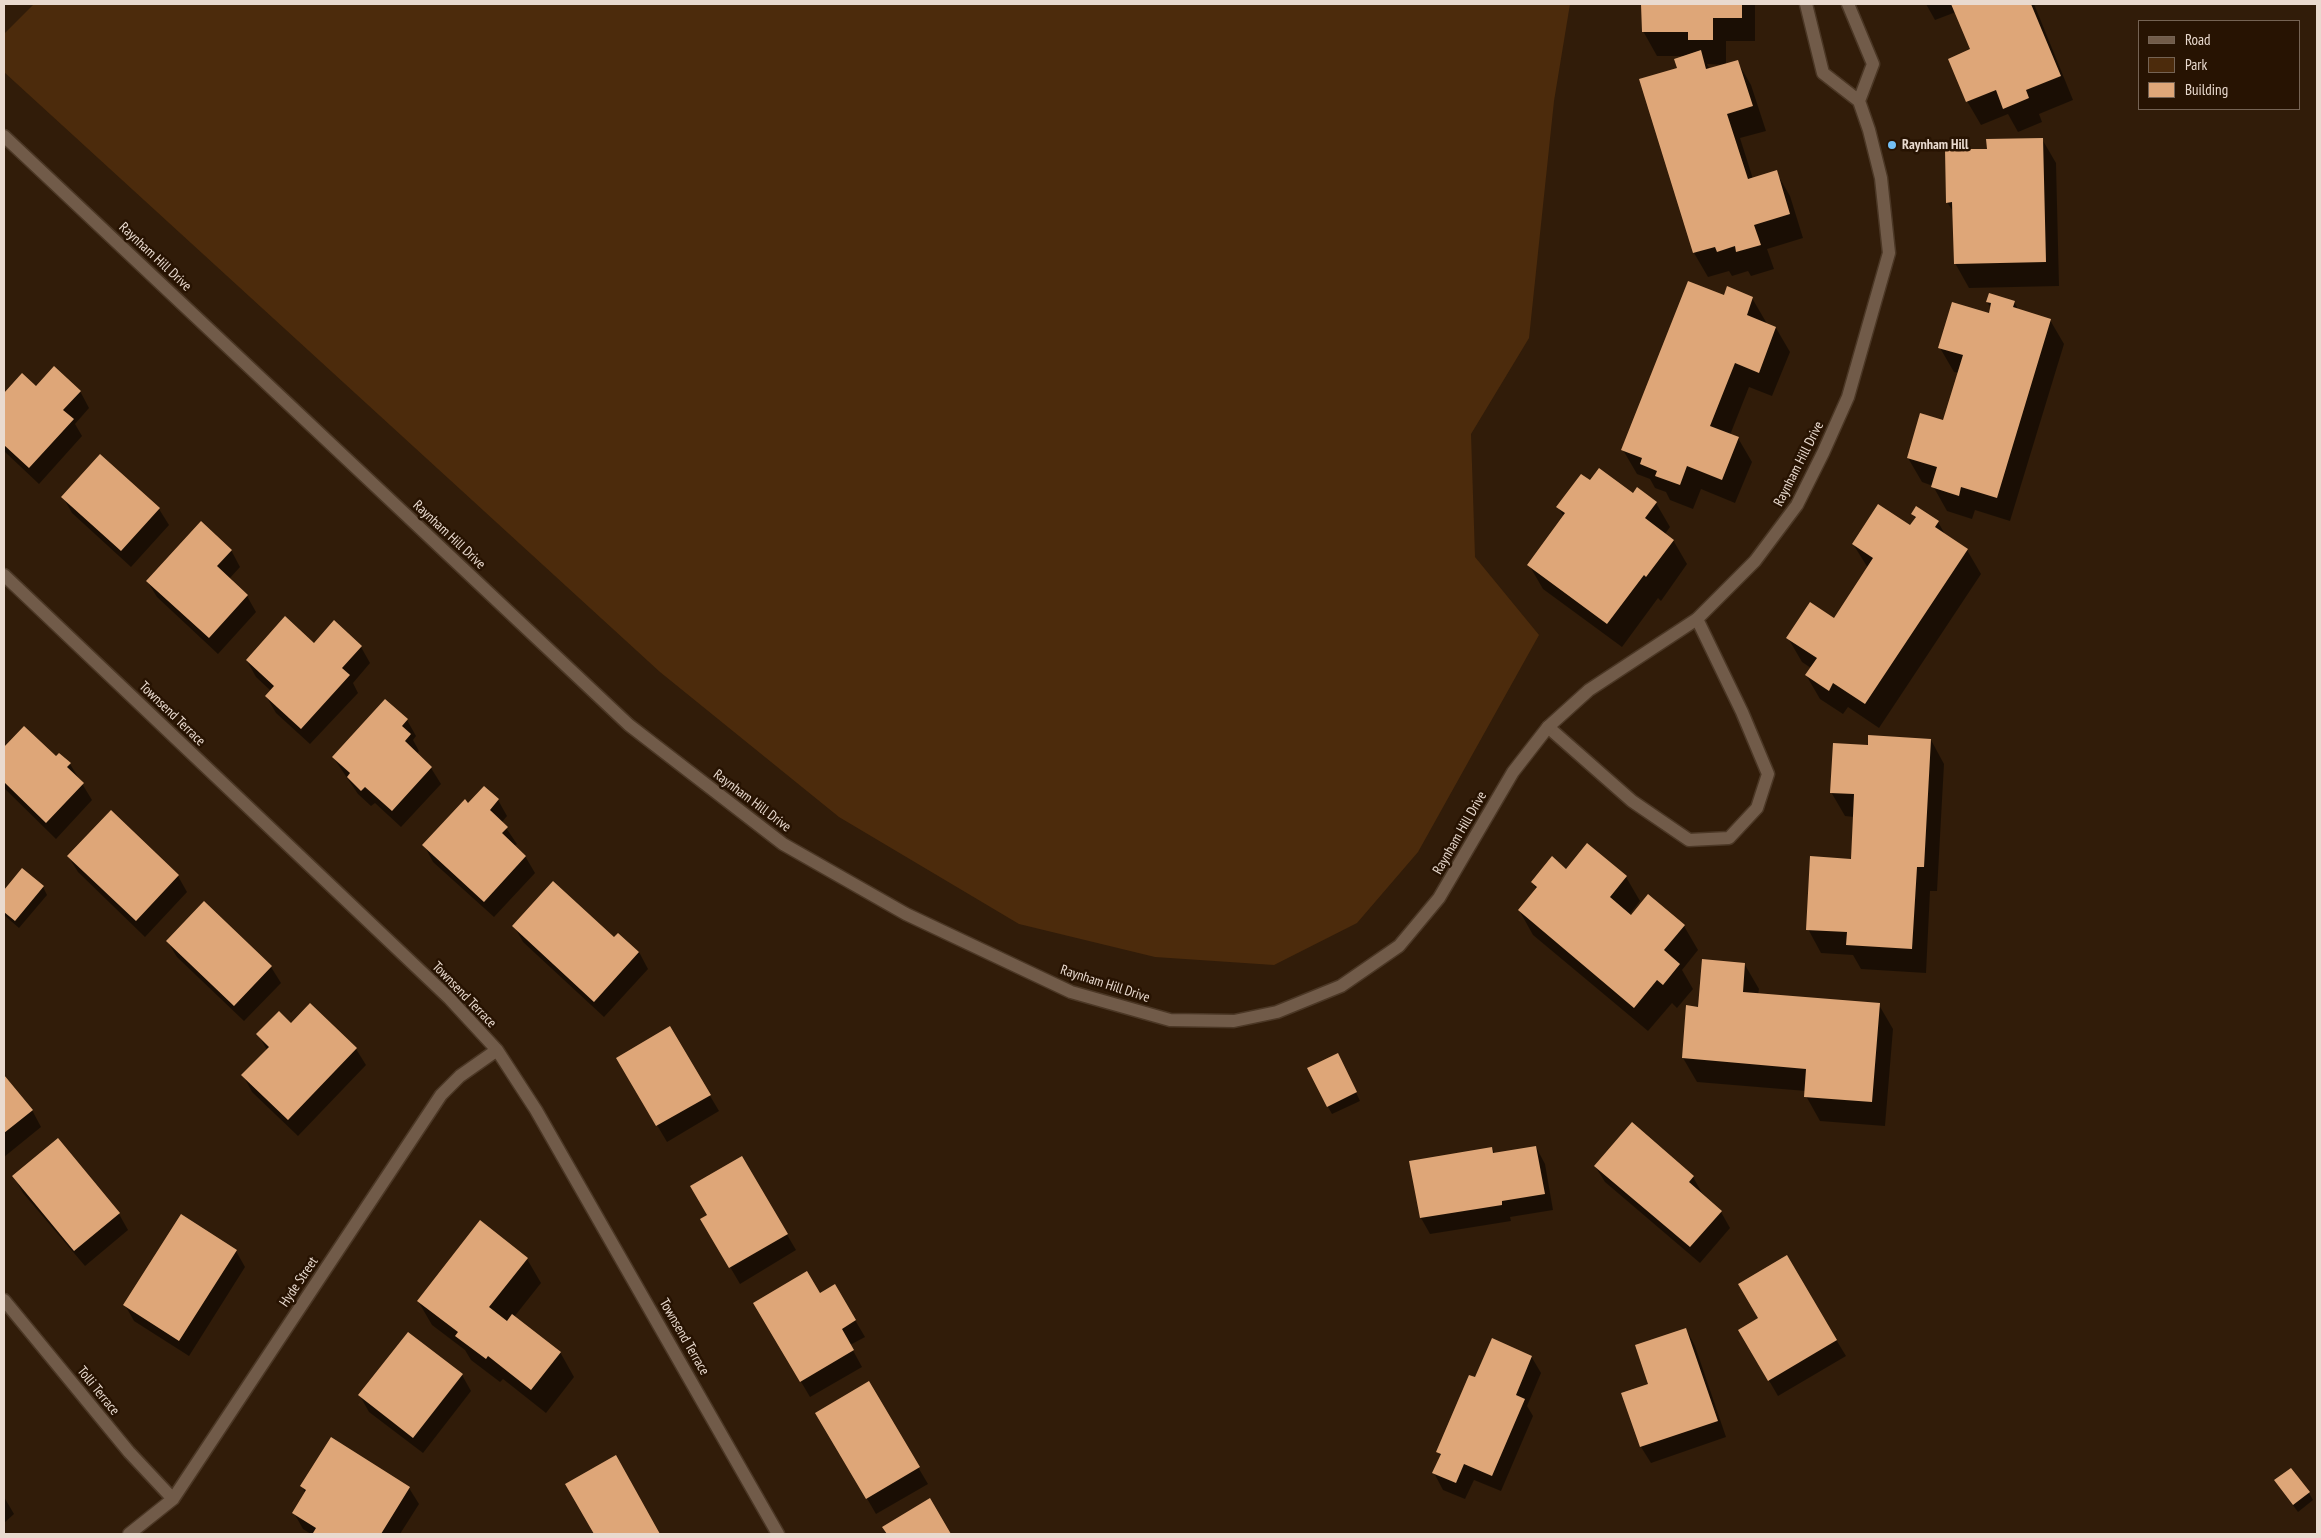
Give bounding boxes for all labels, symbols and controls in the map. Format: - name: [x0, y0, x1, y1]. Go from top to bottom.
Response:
- legend: [2138, 20, 2301, 110]
- text: Road: [2185, 30, 2211, 49]
- text: Park: [2185, 55, 2207, 74]
- text: Building: [2185, 80, 2228, 99]
- place label: Raynham Hill: [1902, 137, 1968, 153]
- marker: Raynham Hill: [1886, 139, 1898, 151]
- street label: Raynham Hill Drive: [115, 219, 195, 295]
- street label: Raynham Hill Drive: [1770, 419, 1828, 509]
- street label: Raynham Hill Drive: [409, 497, 489, 573]
- street label: Townsend Terrace: [136, 678, 208, 750]
- street label: Raynham Hill Drive: [710, 766, 794, 836]
- street label: Raynham Hill Drive: [1429, 789, 1491, 877]
- street label: Townsend Terrace: [428, 959, 500, 1031]
- street label: Raynham Hill Drive: [1058, 962, 1152, 1006]
- street label: Hyde Street: [276, 1254, 322, 1310]
- street label: Townsend Terrace: [655, 1296, 713, 1378]
- street label: Tolli Terrace: [73, 1363, 123, 1419]

